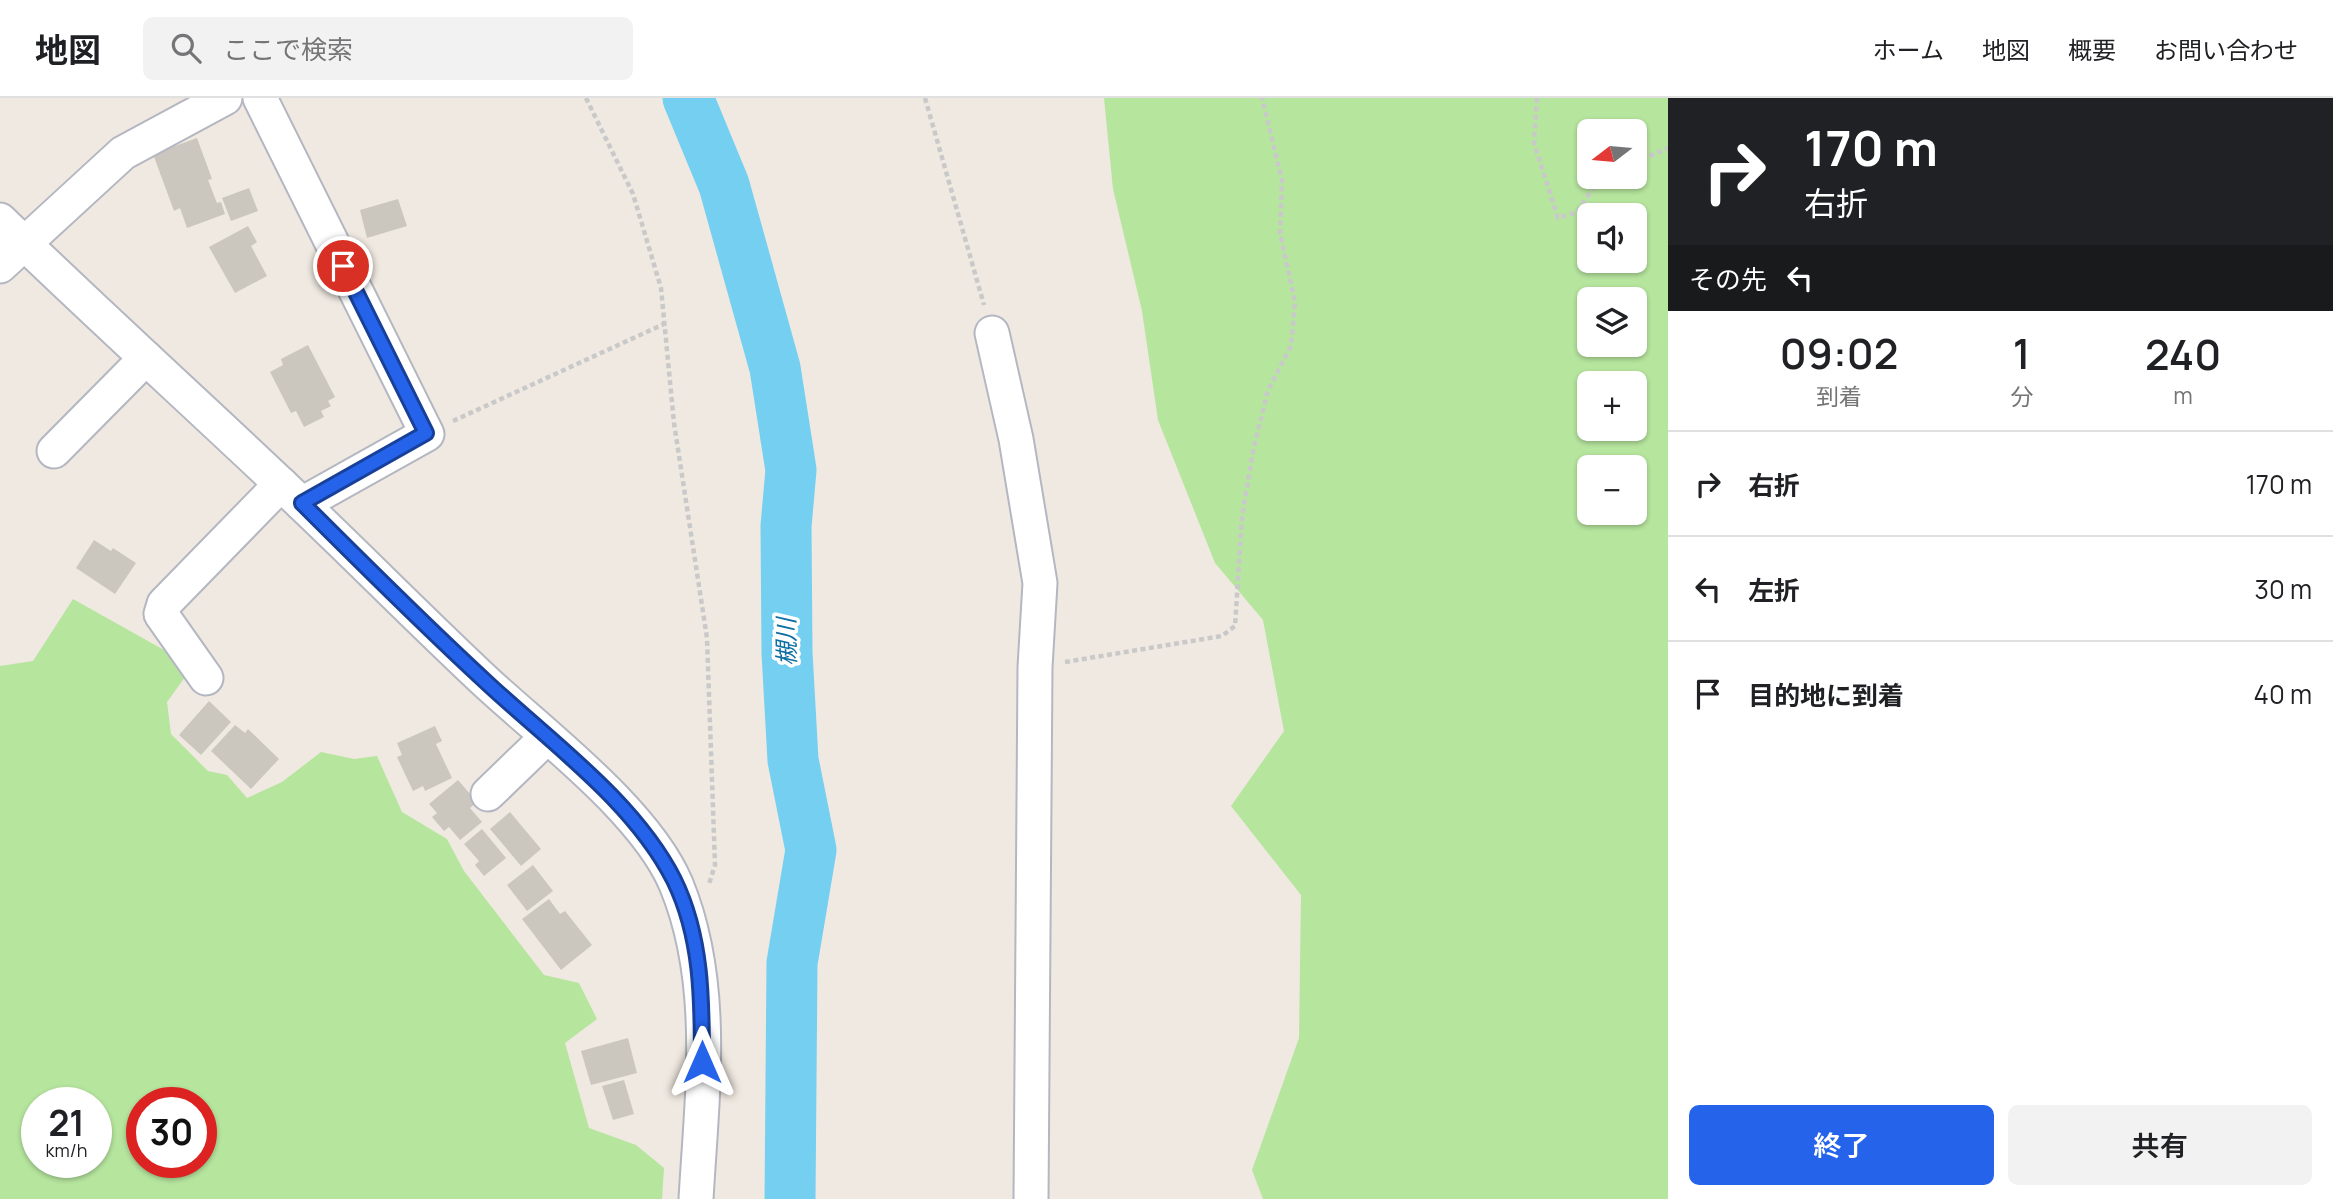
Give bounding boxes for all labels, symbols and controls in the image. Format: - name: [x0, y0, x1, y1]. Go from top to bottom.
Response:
- search box: [143, 17, 633, 80]
- text: 地図: [35, 27, 101, 72]
- icon: search: [167, 29, 205, 67]
- text: ここで検索: [223, 31, 353, 67]
- text: ホーム: [1873, 33, 1944, 66]
- text: 地図: [1982, 33, 2030, 66]
- text: 概要: [2068, 33, 2116, 66]
- text: お問い合わせ: [2154, 33, 2298, 66]
- text: 170 m: [1804, 114, 1938, 181]
- north arrow: [1577, 119, 1647, 189]
- map controls: [1577, 119, 1647, 525]
- icon: right: [1689, 126, 1780, 217]
- text: 右折: [1804, 181, 1868, 225]
- button: sound: [1577, 203, 1647, 273]
- pin: [313, 236, 373, 296]
- icon: arrive: [324, 247, 362, 285]
- icon: left: [1781, 259, 1819, 297]
- text: その先: [1689, 261, 1767, 297]
- button: layers: [1577, 287, 1647, 357]
- text: 09:02: [1780, 324, 1898, 382]
- text: 1: [2013, 324, 2031, 382]
- text: 240: [2145, 325, 2221, 383]
- button: +: [1577, 371, 1647, 441]
- text: m: [2173, 379, 2193, 411]
- text: 到着: [1816, 380, 1862, 412]
- text: 分: [2010, 380, 2033, 412]
- button: −: [1577, 455, 1647, 525]
- icon: right: [1689, 465, 1727, 503]
- text: 170 m: [2246, 466, 2312, 502]
- text: 右折: [1748, 467, 1800, 503]
- icon: left: [1689, 570, 1727, 608]
- text: 30 m: [2255, 571, 2312, 607]
- text: 左折: [1748, 572, 1800, 608]
- water label: 槻川: [769, 615, 802, 666]
- icon: arrive: [1689, 675, 1727, 713]
- text: 40 m: [2254, 676, 2312, 712]
- text: 目的地に到着: [1748, 677, 1904, 713]
- position arrow: [665, 1025, 739, 1099]
- speed limit sign: 30: [126, 1087, 217, 1178]
- text: 21: [48, 1099, 85, 1147]
- button: 終了: [1689, 1105, 1994, 1185]
- button: 共有: [2008, 1105, 2312, 1185]
- text: km/h: [46, 1138, 87, 1162]

